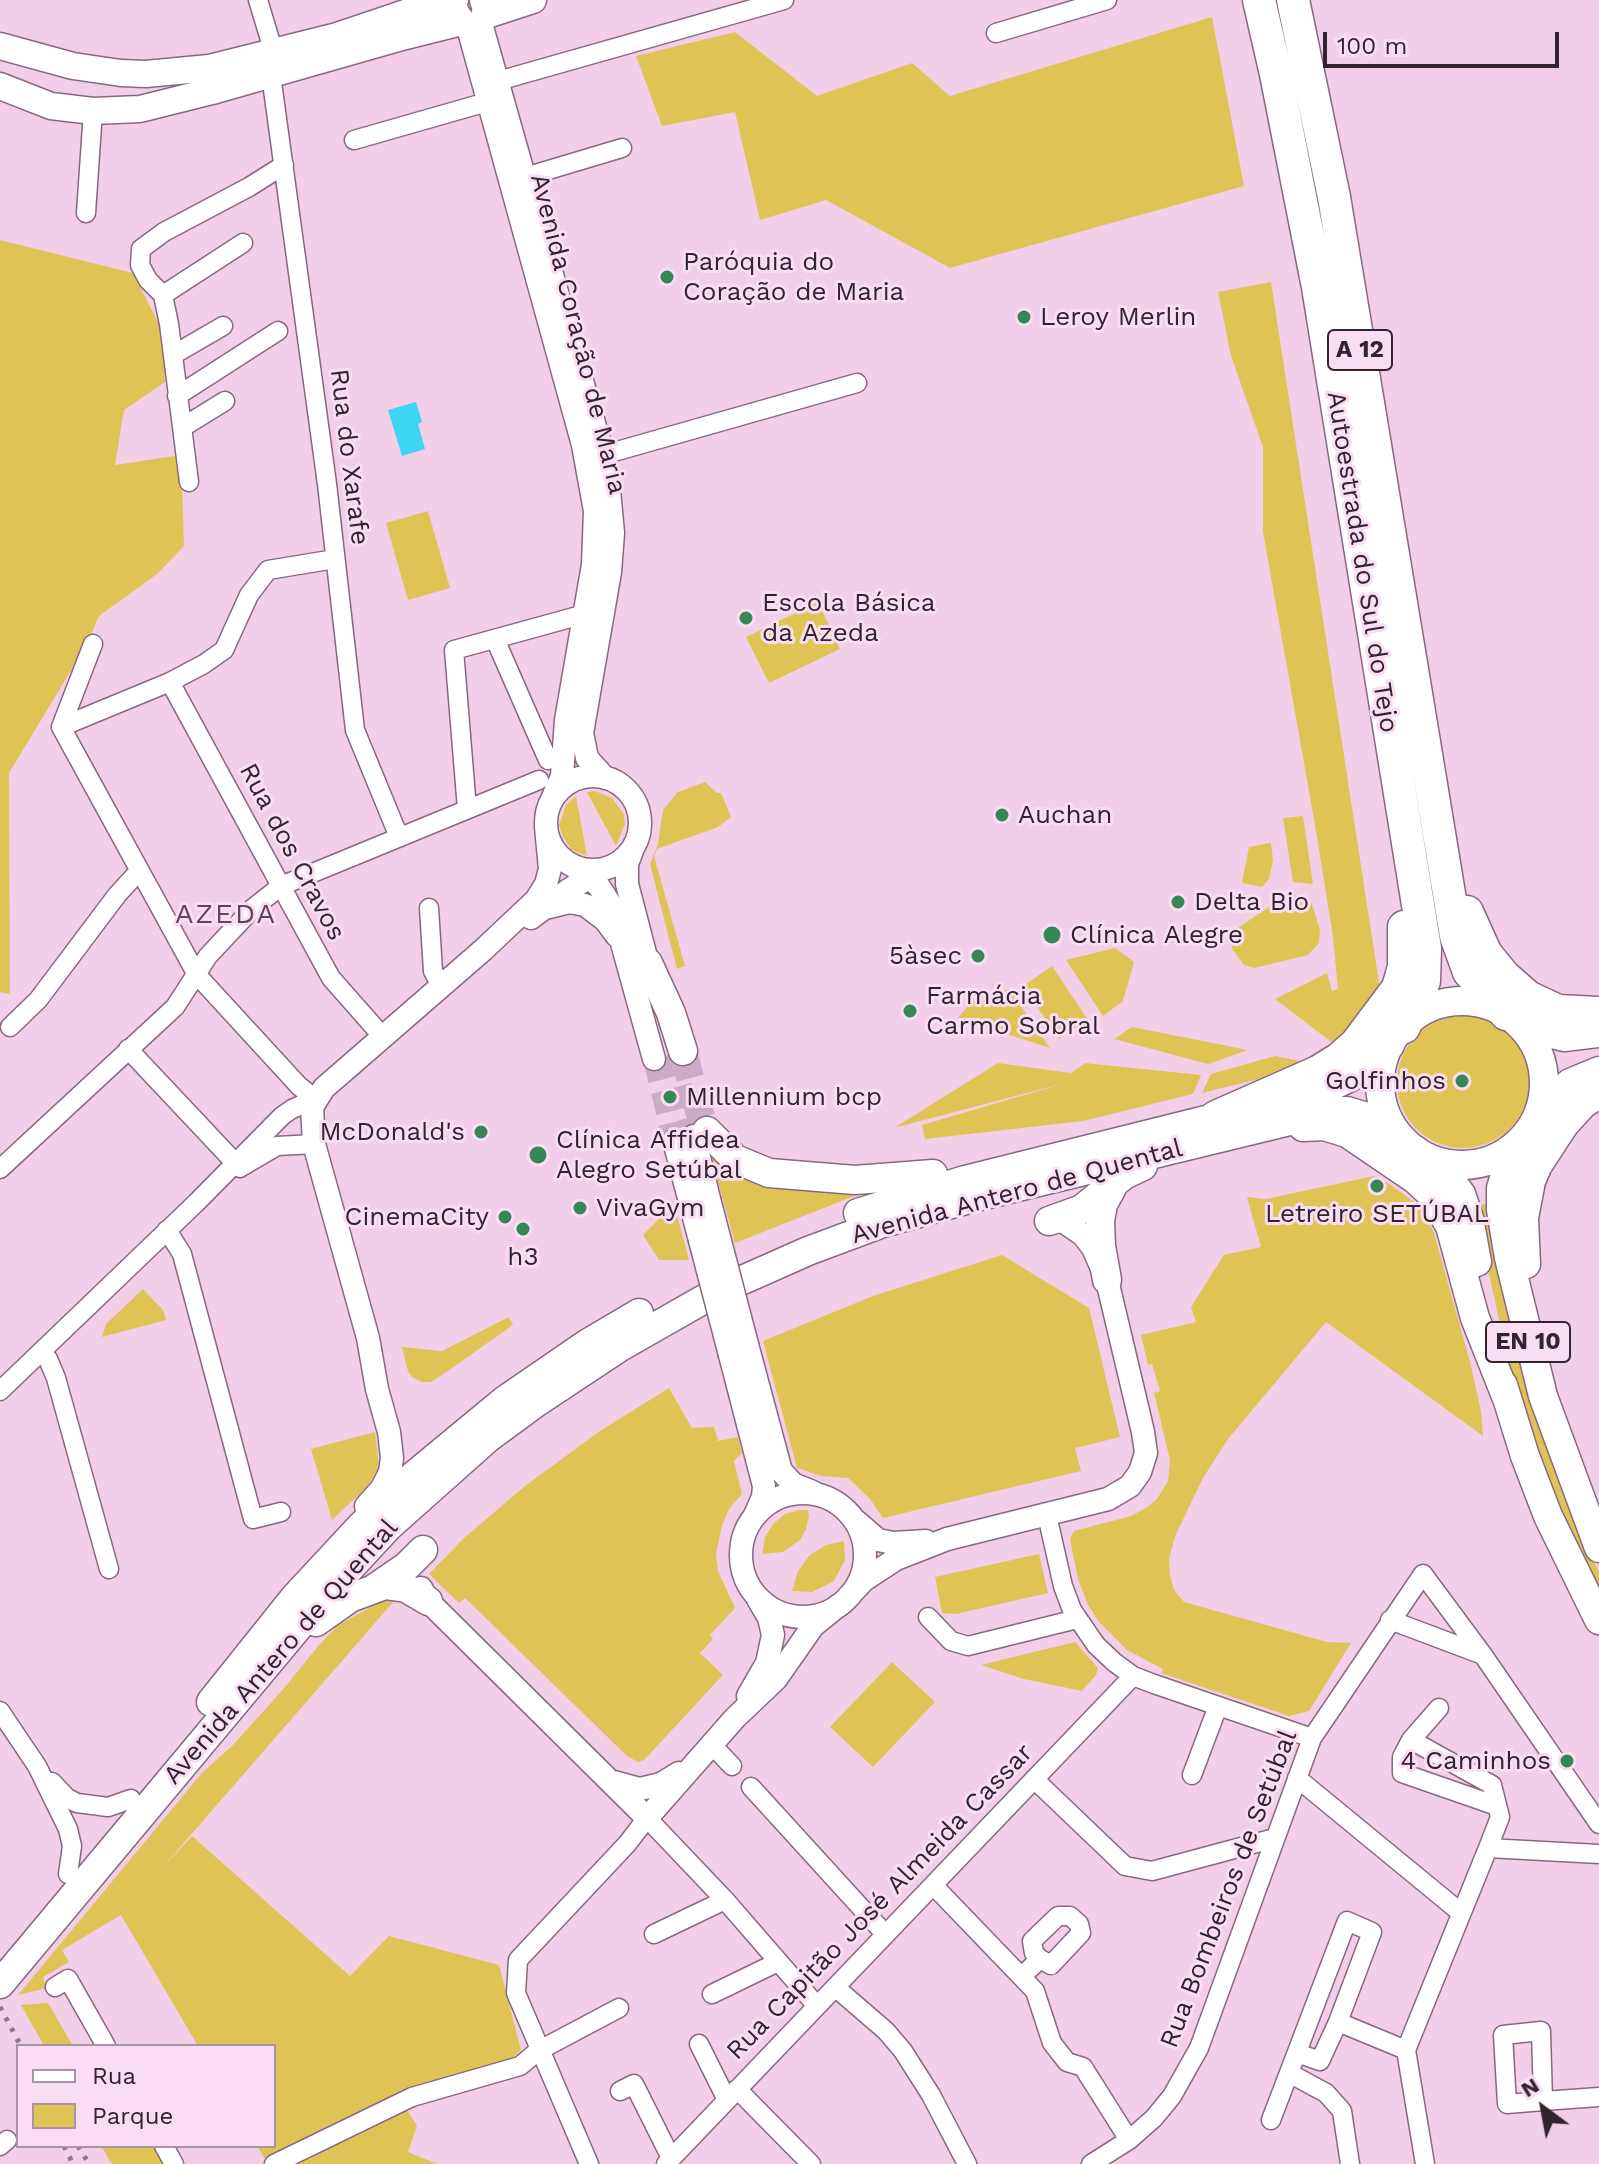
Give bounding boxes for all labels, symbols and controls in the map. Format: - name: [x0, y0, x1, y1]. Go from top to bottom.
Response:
- scale bar: [1327, 16, 1563, 66]
- text: 100 m: [1337, 32, 1407, 60]
- street label: Avenida Coração de Maria: [523, 171, 633, 497]
- place label: Paróquia do Coração de Maria: [683, 246, 904, 308]
- marker: Paróquia do Coração de Maria: [658, 268, 676, 286]
- place label: Leroy Merlin: [1040, 301, 1196, 333]
- marker: Leroy Merlin: [1015, 308, 1033, 326]
- road number: A 12: [1328, 330, 1392, 370]
- street label: Rua do Xarafe: [323, 367, 375, 547]
- street label: Autoestrada do Sul do Tejo: [1320, 389, 1404, 735]
- place label: Escola Básica da Azeda: [762, 587, 936, 648]
- marker: Escola Básica da Azeda: [737, 609, 755, 627]
- street label: Rua dos Cravos: [232, 758, 352, 946]
- place label: Auchan: [1018, 799, 1112, 831]
- marker: Auchan: [993, 806, 1011, 824]
- place label: Delta Bio: [1194, 886, 1309, 918]
- marker: Delta Bio: [1169, 893, 1187, 911]
- district label: AZEDA: [175, 898, 277, 932]
- place label: Clínica Alegre: [1070, 919, 1243, 951]
- marker: Clínica Alegre: [1041, 924, 1063, 946]
- place label: 5àsec: [889, 940, 962, 972]
- marker: 5àsec: [969, 947, 987, 965]
- place label: Farmácia Carmo Sobral: [926, 980, 1100, 1042]
- marker: Farmácia Carmo Sobral: [901, 1002, 919, 1020]
- place label: Golfinhos: [1325, 1065, 1446, 1097]
- marker: Golfinhos: [1453, 1072, 1471, 1090]
- place label: Millennium bcp: [686, 1081, 882, 1113]
- marker: Millennium bcp: [661, 1088, 679, 1106]
- place label: McDonald's: [320, 1116, 465, 1148]
- marker: McDonald's: [472, 1123, 490, 1141]
- place label: Clínica Affidea Alegro Setúbal: [556, 1124, 742, 1186]
- street label: Avenida Antero de Quental: [848, 1133, 1186, 1251]
- marker: Clínica Affidea Alegro Setúbal: [527, 1144, 549, 1166]
- marker: Letreiro SETÚBAL: [1368, 1177, 1386, 1195]
- place label: VivaGym: [596, 1192, 704, 1224]
- place label: Letreiro SETÚBAL: [1265, 1198, 1489, 1230]
- marker: VivaGym: [571, 1199, 589, 1217]
- place label: CinemaCity: [345, 1201, 489, 1233]
- marker: CinemaCity: [496, 1208, 514, 1226]
- marker: h3: [514, 1220, 532, 1238]
- place label: h3: [507, 1241, 539, 1273]
- road number: EN 10: [1486, 1322, 1570, 1362]
- street label: Avenida Antero de Quental: [157, 1513, 405, 1791]
- street label: Rua Bombeiros de Setúbal: [1154, 1726, 1304, 2052]
- street label: Rua Capitão José Almeida Cassar: [720, 1738, 1040, 2066]
- place label: 4 Caminhos: [1401, 1745, 1551, 1777]
- marker: 4 Caminhos: [1558, 1752, 1576, 1770]
- legend: [16, 2044, 276, 2148]
- text: Rua: [92, 2062, 136, 2090]
- north arrow: [1503, 2068, 1583, 2148]
- text: N: [1516, 2072, 1544, 2102]
- text: Parque: [92, 2102, 173, 2130]

